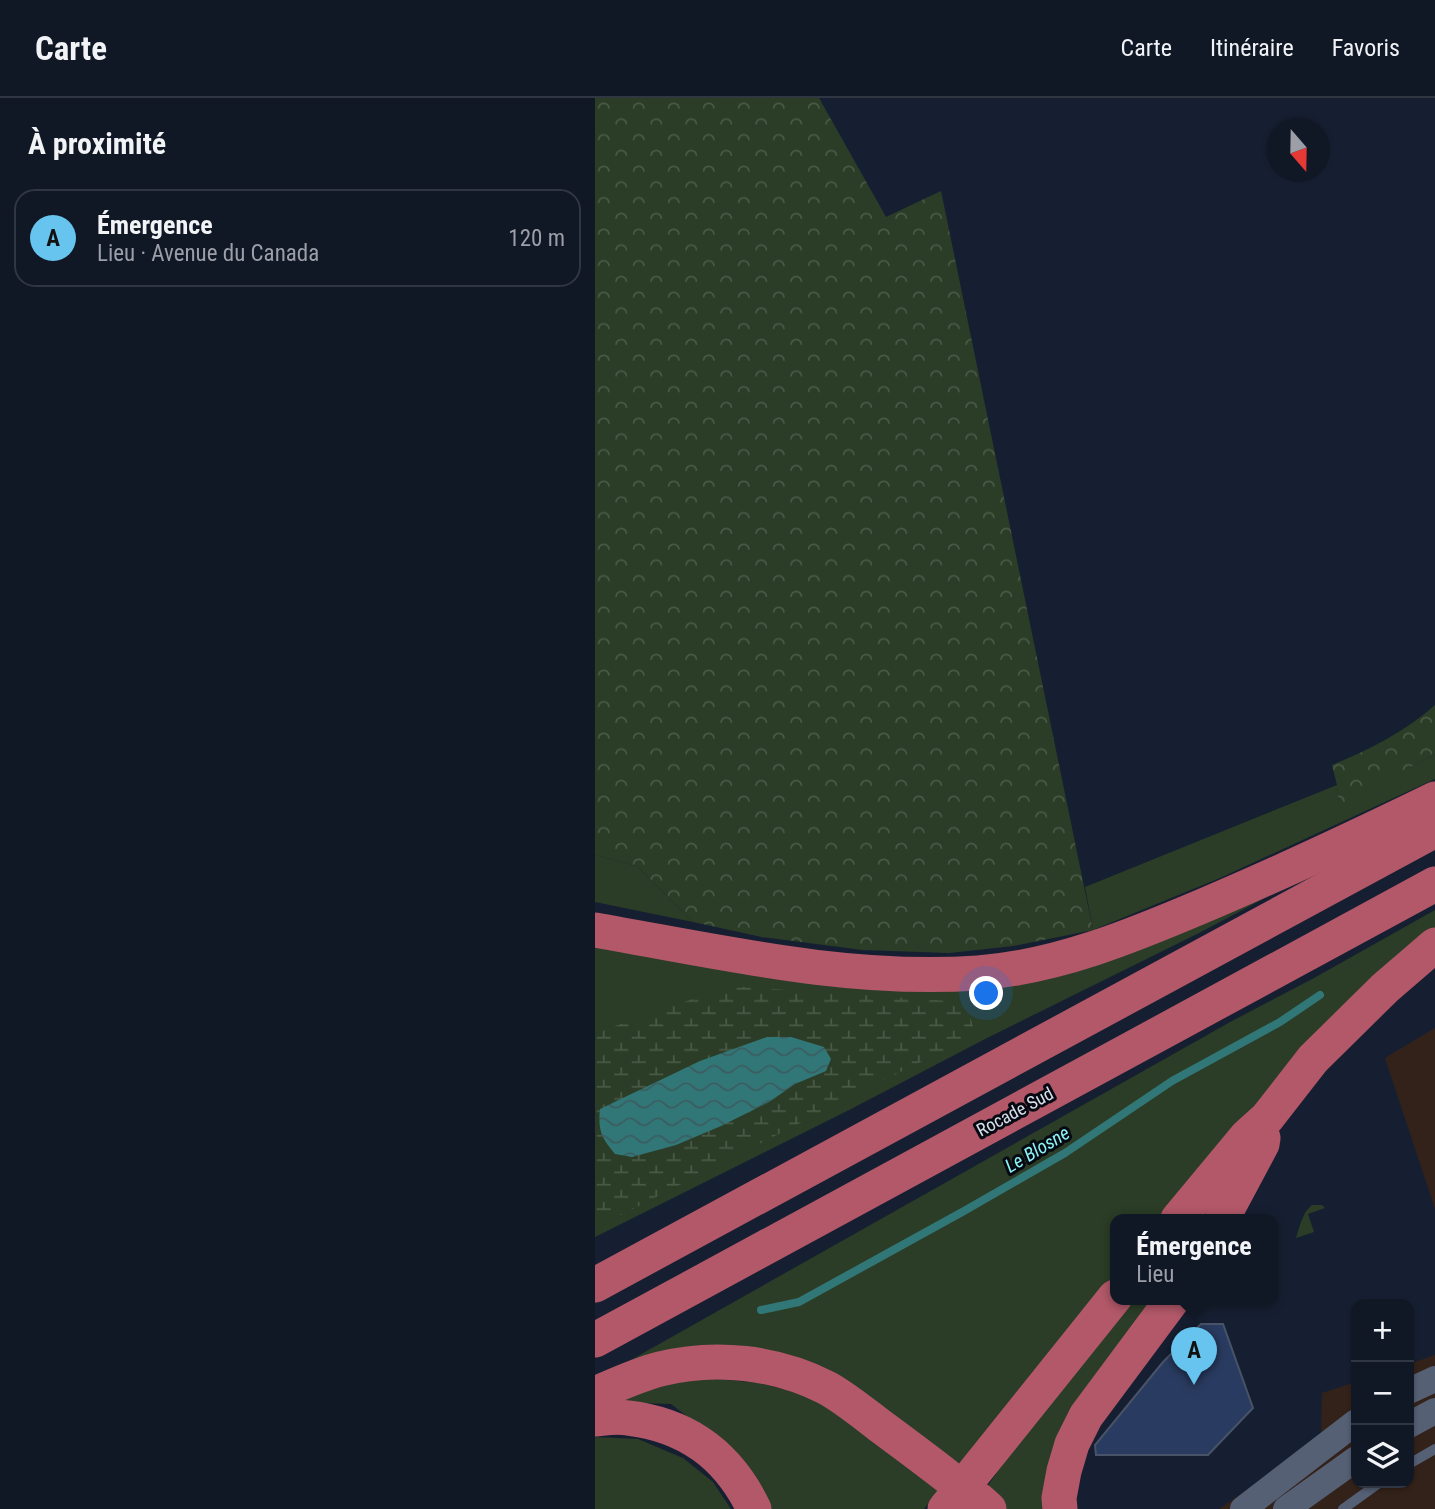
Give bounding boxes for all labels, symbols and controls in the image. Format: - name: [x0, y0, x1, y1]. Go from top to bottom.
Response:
- text: Carte: [35, 29, 107, 68]
- text: Carte: [1121, 34, 1172, 62]
- text: Itinéraire: [1210, 34, 1294, 62]
- text: Favoris: [1332, 34, 1400, 62]
- north arrow: [1267, 119, 1330, 182]
- text: À proximité: [28, 126, 166, 161]
- text: Émergence: [97, 210, 213, 240]
- text: A: [46, 225, 60, 252]
- text: 120 m: [508, 225, 565, 252]
- text: Lieu · Avenue du Canada: [97, 240, 319, 267]
- your location: [969, 976, 1003, 1010]
- street label: Rocade Sud: [973, 1083, 1057, 1141]
- water label: Le Blosne: [1001, 1121, 1074, 1178]
- popup: [1110, 1214, 1278, 1305]
- text: Émergence: [1136, 1231, 1252, 1261]
- text: Lieu: [1136, 1261, 1174, 1288]
- map controls: [1351, 1299, 1414, 1488]
- button: +: [1351, 1299, 1414, 1362]
- pin: A: [1171, 1327, 1217, 1385]
- button: −: [1351, 1362, 1414, 1425]
- button: layers: [1351, 1425, 1414, 1488]

